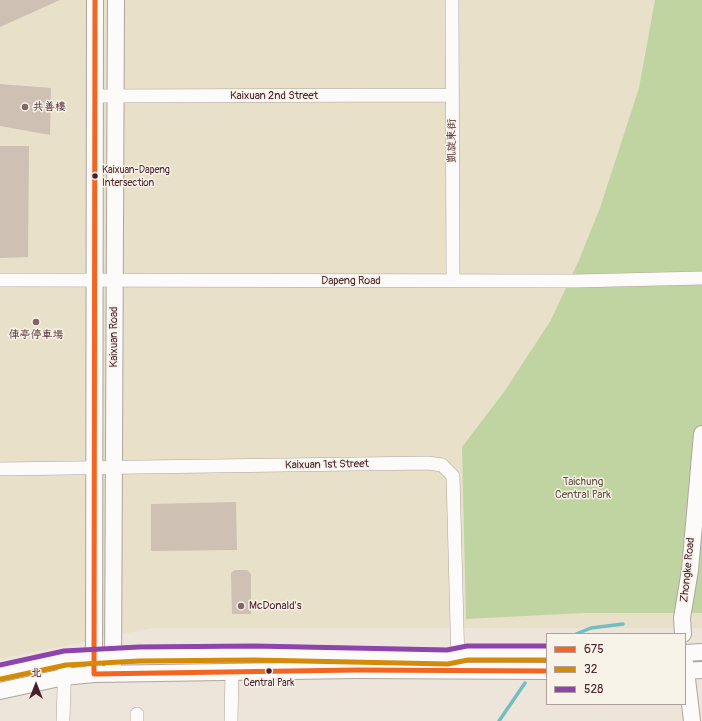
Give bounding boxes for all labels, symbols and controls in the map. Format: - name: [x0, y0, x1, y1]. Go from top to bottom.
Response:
- street label: Kaixuan 2nd Street: [230, 89, 318, 103]
- place label: 共善樓: [33, 100, 66, 114]
- marker: 共善樓: [20, 102, 30, 112]
- street label: 凱旋東街: [445, 119, 459, 163]
- place label: Kaixuan-Dapeng Intersection: [102, 164, 170, 188]
- marker: Kaixuan-Dapeng Intersection: [90, 171, 100, 181]
- street label: Dapeng Road: [321, 274, 381, 288]
- street label: Kaixuan Road: [107, 307, 121, 367]
- marker: 俥亭停車場: [31, 317, 41, 327]
- place label: 俥亭停車場: [9, 328, 63, 342]
- street label: Kaixuan 1st Street: [285, 458, 369, 472]
- park label: Taichung Central Park: [555, 475, 611, 501]
- street label: Zhongke Road: [678, 537, 698, 603]
- place label: McDonald's: [249, 599, 302, 613]
- marker: McDonald's: [236, 601, 246, 611]
- legend: [546, 633, 686, 705]
- text: 675: [584, 642, 604, 657]
- text: 32: [584, 662, 597, 677]
- north arrow: [16, 665, 56, 705]
- text: 北: [31, 666, 42, 679]
- marker: Central Park: [264, 666, 274, 676]
- place label: Central Park: [244, 677, 294, 689]
- text: 528: [584, 682, 603, 697]

